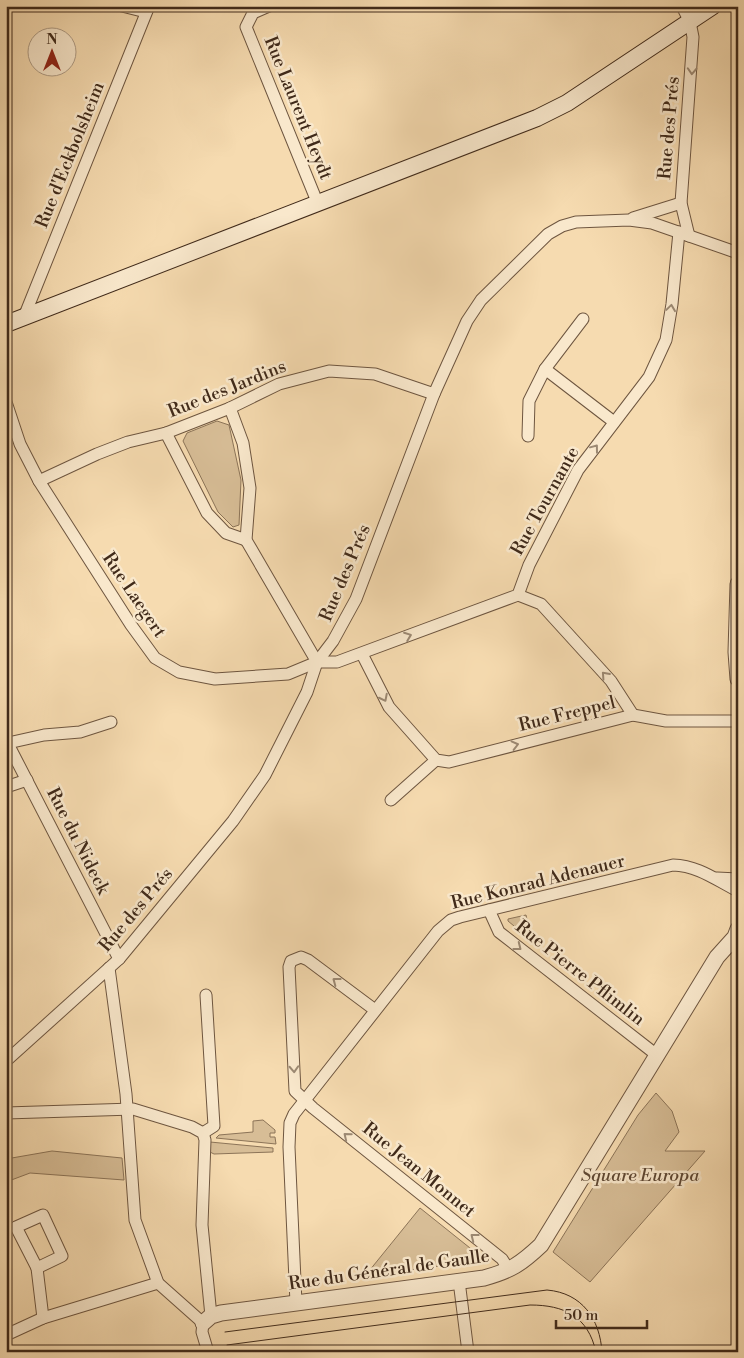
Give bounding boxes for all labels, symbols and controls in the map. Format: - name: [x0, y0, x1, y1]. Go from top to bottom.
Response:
- north arrow: [28, 28, 78, 78]
- text: N: [46, 31, 58, 49]
- street label: Rue Laurent Heydt: [259, 33, 338, 184]
- one-way arrow: [686, 67, 697, 75]
- street label: Rue des Prés: [653, 75, 685, 180]
- street label: Rue d'Eckbolsheim: [30, 78, 110, 232]
- one-way arrow: [666, 303, 676, 312]
- street label: Rue des Jardins: [164, 355, 290, 423]
- street label: Rue Tournante: [506, 443, 584, 559]
- one-way arrow: [589, 444, 598, 454]
- street label: Rue des Prés: [314, 521, 376, 625]
- street label: Rue Laegert: [97, 548, 171, 643]
- one-way arrow: [403, 632, 412, 643]
- one-way arrow: [602, 671, 611, 680]
- street label: Rue Freppel: [516, 691, 618, 737]
- one-way arrow: [378, 692, 388, 701]
- one-way arrow: [510, 741, 518, 751]
- street label: Rue du Nideck: [41, 784, 115, 900]
- street label: Rue Konrad Adenauer: [449, 849, 628, 915]
- street label: Rue des Prés: [94, 863, 178, 957]
- street label: Rue Pierre Pflimlin: [511, 915, 650, 1031]
- one-way arrow: [513, 942, 522, 951]
- one-way arrow: [332, 978, 342, 987]
- one-way arrow: [289, 1066, 300, 1074]
- street label: Rue Jean Monnet: [358, 1117, 481, 1223]
- one-way arrow: [344, 1133, 353, 1141]
- park label: Square Europa: [581, 1164, 700, 1187]
- one-way arrow: [470, 1234, 480, 1243]
- street label: Rue du Général de Gaulle: [287, 1244, 491, 1296]
- scale bar: [556, 1298, 648, 1330]
- text: 50 m: [564, 1306, 598, 1325]

